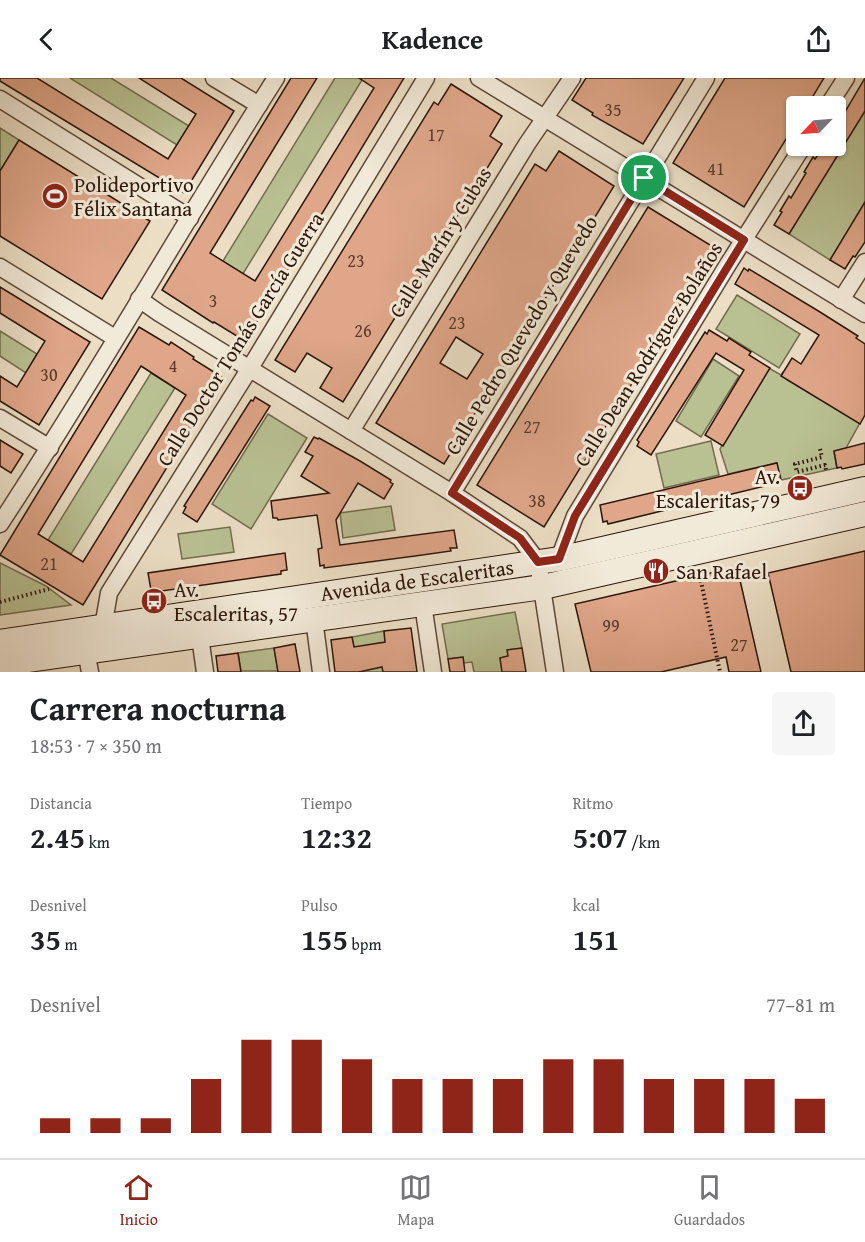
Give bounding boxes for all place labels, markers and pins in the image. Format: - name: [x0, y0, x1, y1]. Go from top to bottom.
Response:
- pin: [618, 152, 669, 203]
- place label: Polideportivo Félix Santana: [74, 169, 194, 224]
- sports icon: Polideportivo Félix Santana: [40, 181, 70, 211]
- place label: Av. Escaleritas, 79: [656, 461, 780, 516]
- bus stop icon: Av. Escaleritas, 79: [785, 473, 815, 503]
- restaurant icon: San Rafael: [641, 556, 671, 586]
- place label: San Rafael: [676, 556, 767, 587]
- place label: Av. Escaleritas, 57: [174, 574, 298, 629]
- bus stop icon: Av. Escaleritas, 57: [139, 586, 169, 616]

